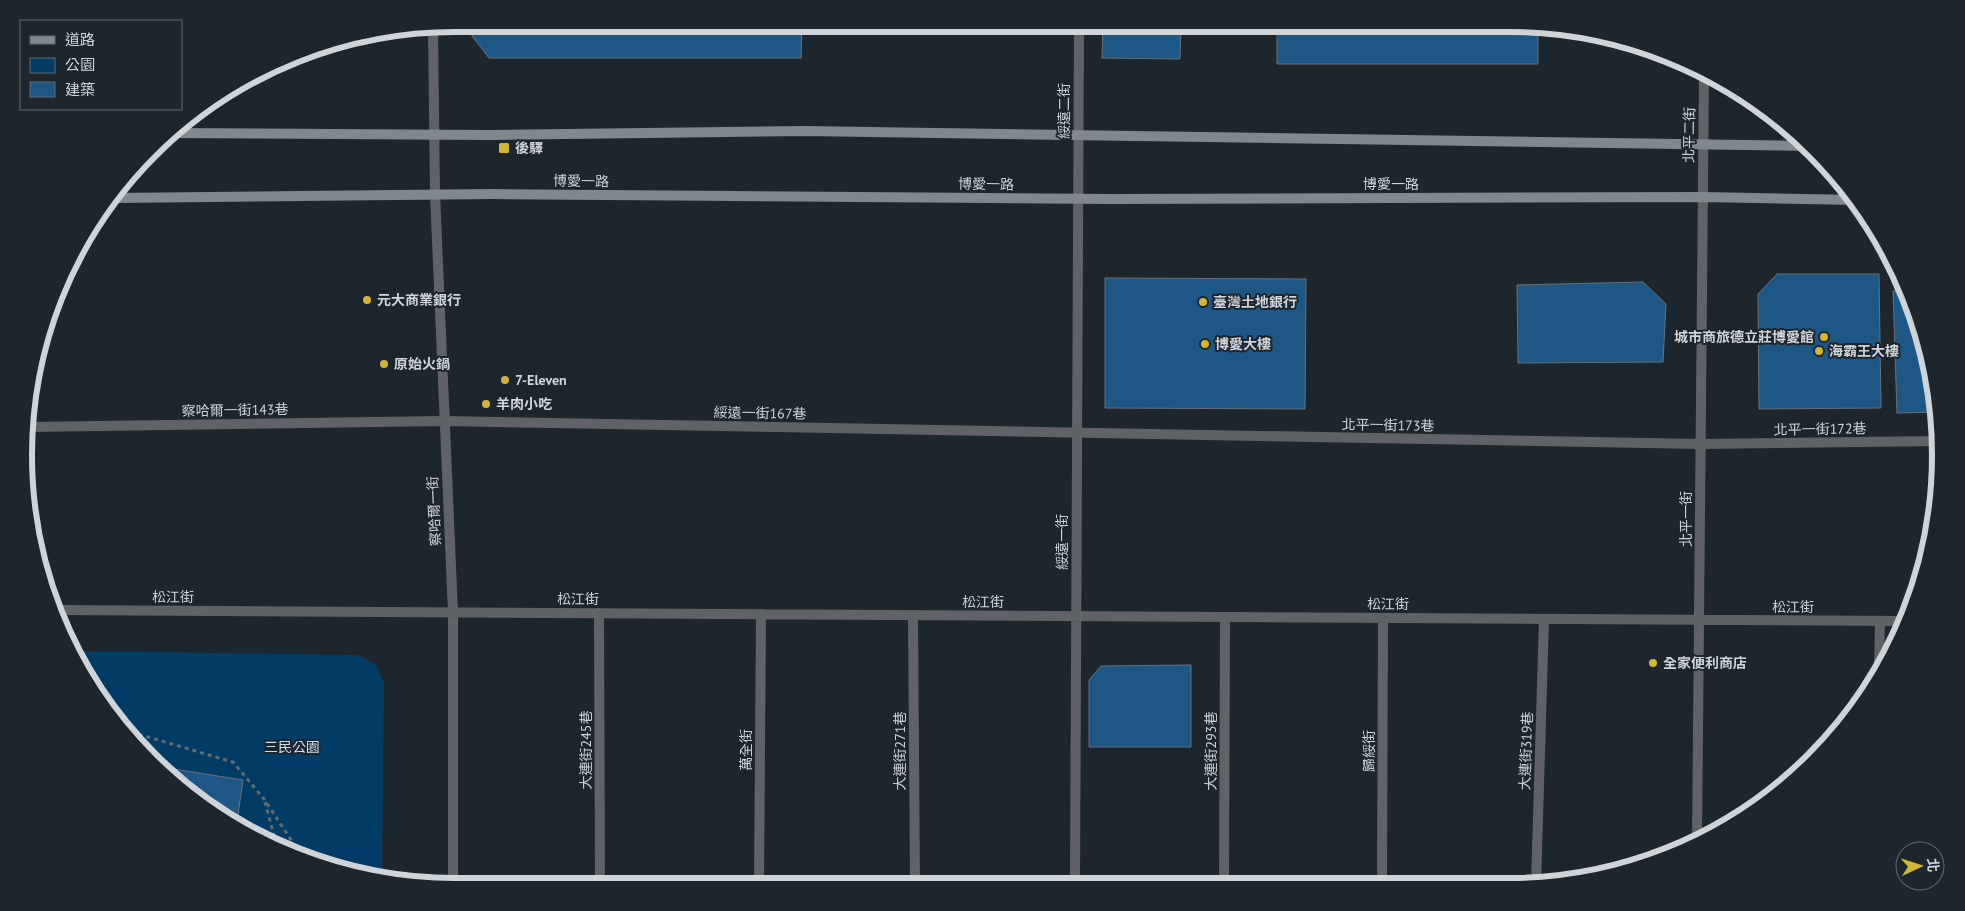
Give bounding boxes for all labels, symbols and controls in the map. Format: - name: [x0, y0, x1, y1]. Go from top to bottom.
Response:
- legend: [20, 20, 182, 110]
- text: 道路: [65, 30, 95, 49]
- text: 公園: [65, 55, 95, 74]
- text: 建築: [65, 80, 95, 99]
- street label: 綏遠二街: [1055, 83, 1073, 139]
- street label: 北平二街: [1680, 107, 1698, 163]
- place label: 後驛: [515, 139, 543, 157]
- marker: 後驛: [497, 141, 511, 155]
- street label: 博愛一路: [553, 172, 609, 190]
- street label: 博愛一路: [958, 175, 1014, 193]
- street label: 博愛一路: [1363, 175, 1419, 193]
- place label: 元大商業銀行: [377, 291, 461, 309]
- place label: 臺灣土地銀行: [1213, 293, 1297, 311]
- marker: 元大商業銀行: [361, 294, 373, 306]
- marker: 臺灣土地銀行: [1197, 296, 1209, 308]
- place label: 城市商旅德立莊博愛館: [1674, 328, 1814, 346]
- marker: 城市商旅德立莊博愛館: [1818, 331, 1830, 343]
- place label: 博愛大樓: [1215, 335, 1271, 353]
- marker: 博愛大樓: [1199, 338, 1211, 350]
- place label: 海霸王大樓: [1829, 342, 1899, 360]
- marker: 海霸王大樓: [1813, 345, 1825, 357]
- place label: 原始火鍋: [394, 355, 450, 373]
- marker: 原始火鍋: [378, 358, 390, 370]
- place label: 7-Eleven: [515, 371, 567, 389]
- marker: 7-Eleven: [499, 374, 511, 386]
- place label: 羊肉小吃: [496, 395, 552, 413]
- marker: 羊肉小吃: [480, 398, 492, 410]
- street label: 察哈爾一街143巷: [181, 400, 289, 420]
- street label: 綏遠一街167巷: [713, 403, 807, 423]
- street label: 北平一街173巷: [1341, 415, 1435, 435]
- street label: 北平一街172巷: [1773, 419, 1867, 439]
- street label: 察哈爾一街: [423, 476, 445, 546]
- street label: 北平一街: [1677, 491, 1695, 547]
- street label: 綏遠一街: [1053, 514, 1071, 570]
- street label: 松江街: [152, 588, 194, 606]
- street label: 松江街: [557, 590, 599, 608]
- street label: 松江街: [962, 593, 1004, 611]
- street label: 松江街: [1367, 595, 1409, 613]
- street label: 松江街: [1772, 598, 1814, 616]
- place label: 全家便利商店: [1663, 654, 1747, 672]
- marker: 全家便利商店: [1647, 657, 1659, 669]
- street label: 大連街245巷: [577, 711, 595, 789]
- street label: 大連街319巷: [1516, 711, 1536, 791]
- street label: 大連街271巷: [891, 712, 909, 790]
- street label: 大連街293巷: [1202, 712, 1220, 790]
- street label: 萬全街: [737, 729, 755, 771]
- street label: 歸綏街: [1360, 730, 1378, 772]
- park label: 三民公園: [264, 738, 320, 756]
- north arrow: [1895, 841, 1945, 891]
- text: 北: [1924, 857, 1942, 873]

